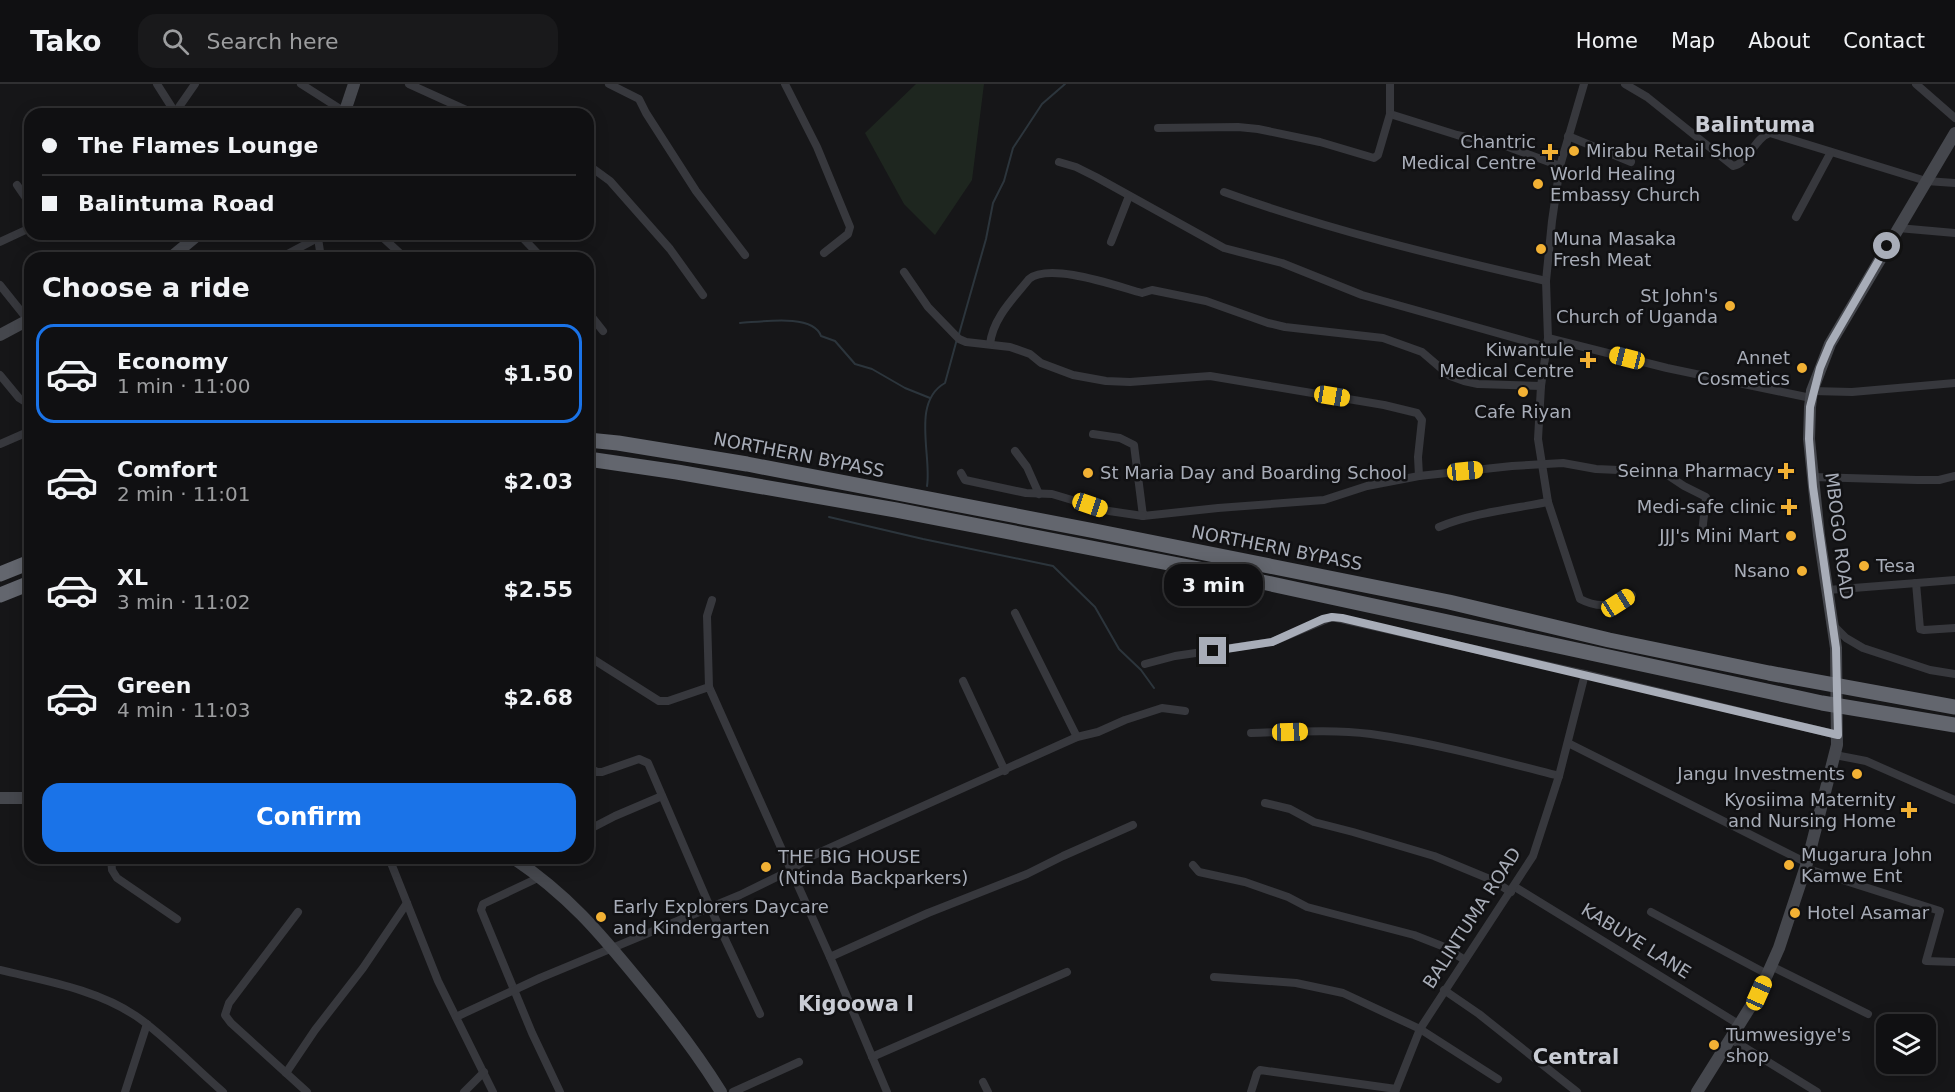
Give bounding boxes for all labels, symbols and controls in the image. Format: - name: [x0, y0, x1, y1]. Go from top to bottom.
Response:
- search box: [138, 14, 558, 68]
- text: Tako: [30, 25, 102, 58]
- icon: search: [159, 25, 192, 58]
- text: Search here: [207, 29, 339, 54]
- text: Home: [1576, 29, 1638, 53]
- text: Map: [1671, 29, 1715, 53]
- text: About: [1748, 29, 1810, 53]
- text: Contact: [1843, 29, 1925, 53]
- district label: Balintuma: [1695, 113, 1815, 137]
- place label: Chantric Medical Centre: [1401, 131, 1536, 173]
- text: The Flames Lounge: [78, 133, 318, 158]
- place label: Mirabu Retail Shop: [1586, 140, 1755, 161]
- marker: Chantric Medical Centre: [1541, 143, 1559, 161]
- marker: Mirabu Retail Shop: [1567, 144, 1581, 158]
- place label: World Healing Embassy Church: [1550, 163, 1700, 205]
- marker: World Healing Embassy Church: [1531, 177, 1545, 191]
- text: Balintuma Road: [78, 191, 275, 216]
- place label: Muna Masaka Fresh Meat: [1553, 228, 1676, 270]
- route start: [1873, 232, 1900, 259]
- marker: Muna Masaka Fresh Meat: [1534, 242, 1548, 256]
- text: Choose a ride: [42, 272, 250, 303]
- place label: St John's Church of Uganda: [1556, 285, 1718, 327]
- marker: St John's Church of Uganda: [1723, 299, 1737, 313]
- place label: Kiwantule Medical Centre: [1439, 339, 1574, 381]
- car: [1607, 345, 1647, 371]
- icon: car: [45, 347, 99, 401]
- place label: Annet Cosmetics: [1697, 347, 1790, 389]
- text: Economy: [117, 349, 228, 374]
- marker: Kiwantule Medical Centre: [1579, 351, 1597, 369]
- text: $1.50: [503, 361, 573, 386]
- marker: Annet Cosmetics: [1795, 361, 1809, 375]
- text: 1 min · 11:00: [117, 374, 251, 398]
- car: [1313, 384, 1351, 408]
- marker: Cafe Riyan: [1516, 385, 1530, 399]
- place label: Cafe Riyan: [1474, 401, 1572, 422]
- street label: NORTHERN BYPASS: [712, 428, 886, 481]
- icon: car: [45, 455, 99, 509]
- text: Comfort: [117, 457, 217, 482]
- car: [1446, 460, 1484, 482]
- place label: Seinna Pharmacy: [1617, 460, 1774, 481]
- place label: St Maria Day and Boarding School: [1100, 462, 1407, 483]
- marker: Seinna Pharmacy: [1779, 464, 1793, 478]
- marker: St Maria Day and Boarding School: [1081, 466, 1095, 480]
- text: $2.03: [503, 469, 573, 494]
- street label: MBOGO ROAD: [1821, 471, 1858, 601]
- text: 2 min · 11:01: [117, 482, 251, 506]
- car: [1070, 491, 1110, 519]
- place label: Medi-safe clinic: [1637, 496, 1776, 517]
- marker: Medi-safe clinic: [1780, 498, 1798, 516]
- street label: NORTHERN BYPASS: [1190, 521, 1364, 574]
- place label: JJJ's Mini Mart: [1658, 525, 1779, 546]
- marker: JJJ's Mini Mart: [1784, 529, 1798, 543]
- place label: Tesa: [1875, 555, 1915, 576]
- marker: Tesa: [1857, 559, 1871, 573]
- place label: Nsano: [1734, 560, 1790, 581]
- icon: car: [45, 563, 99, 617]
- callout: 3 min: [1164, 564, 1262, 606]
- marker: Nsano: [1795, 564, 1809, 578]
- text: XL: [117, 565, 148, 590]
- text: 3 min: [1182, 573, 1245, 597]
- text: $2.55: [503, 577, 573, 602]
- car: [1598, 586, 1638, 620]
- text: 3 min · 11:02: [117, 590, 251, 614]
- route end: [1199, 637, 1226, 664]
- icon: car: [45, 671, 99, 725]
- text: Green: [117, 673, 191, 698]
- text: $2.68: [503, 685, 573, 710]
- text: 4 min · 11:03: [117, 698, 251, 722]
- car: [1272, 722, 1308, 742]
- place label: Jangu Investments: [1676, 763, 1845, 784]
- marker: Jangu Investments: [1850, 767, 1864, 781]
- button: Confirm: [42, 783, 576, 852]
- place label: Kyosiima Maternity and Nursing Home: [1724, 789, 1896, 831]
- marker: Kyosiima Maternity and Nursing Home: [1900, 801, 1918, 819]
- street label: BALINTUMA ROAD: [1418, 843, 1525, 992]
- place label: Mugarura John Kamwe Ent: [1801, 844, 1933, 886]
- place label: THE BIG HOUSE (Ntinda Backparkers): [777, 846, 968, 888]
- marker: Mugarura John Kamwe Ent: [1782, 858, 1796, 872]
- marker: THE BIG HOUSE (Ntinda Backparkers): [759, 860, 773, 874]
- place label: Early Explorers Daycare and Kindergarten: [613, 896, 829, 938]
- street label: KABUYE LANE: [1578, 899, 1695, 983]
- place label: Hotel Asamar: [1807, 902, 1930, 923]
- marker: Hotel Asamar: [1788, 906, 1802, 920]
- marker: Early Explorers Daycare and Kindergarten: [594, 910, 608, 924]
- car: [1743, 973, 1775, 1013]
- district label: Kigoowa I: [798, 992, 914, 1016]
- map controls: [1876, 1014, 1936, 1074]
- button: layers: [1876, 1014, 1936, 1074]
- place label: Tumwesigye's shop: [1725, 1024, 1851, 1066]
- marker: Tumwesigye's shop: [1707, 1038, 1721, 1052]
- district label: Central: [1533, 1045, 1619, 1069]

